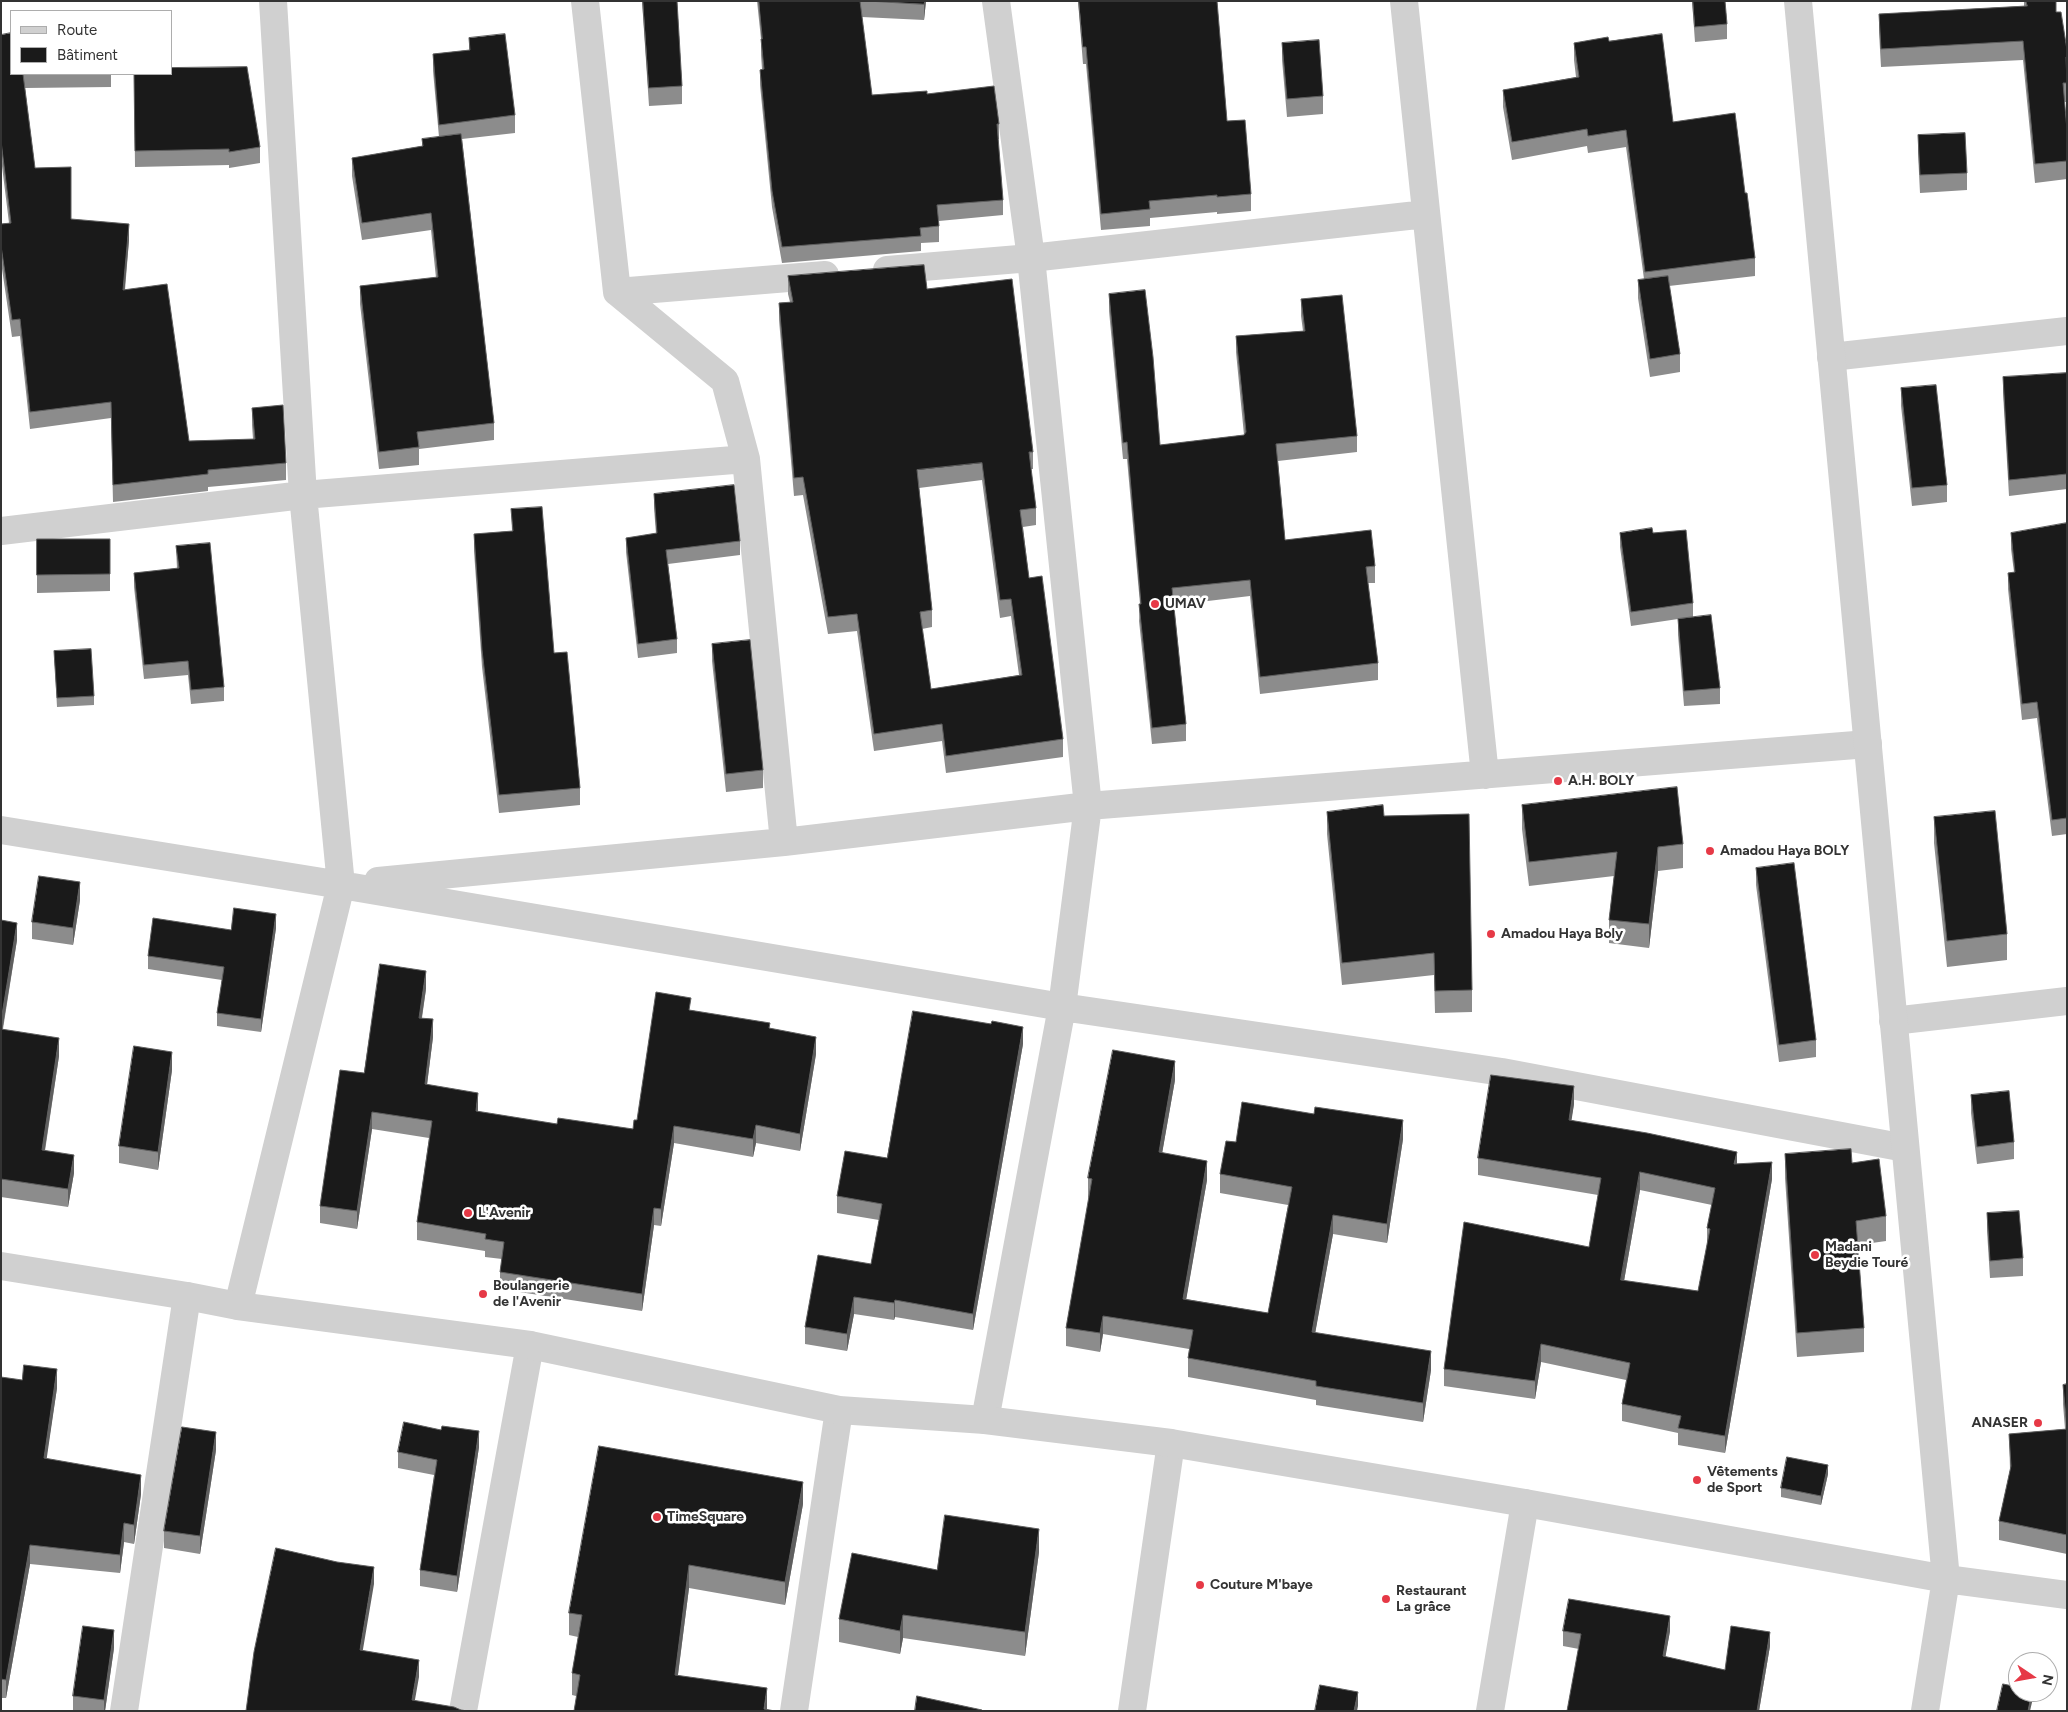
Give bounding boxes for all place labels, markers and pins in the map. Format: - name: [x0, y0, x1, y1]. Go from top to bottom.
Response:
- place label: UMAV: [1165, 596, 1206, 612]
- marker: UMAV: [1149, 598, 1161, 610]
- place label: A.H. BOLY: [1568, 773, 1634, 789]
- marker: A.H. BOLY: [1552, 775, 1564, 787]
- place label: Amadou Haya BOLY: [1720, 843, 1849, 859]
- marker: Amadou Haya BOLY: [1704, 845, 1716, 857]
- place label: Amadou Haya Boly: [1501, 926, 1623, 942]
- marker: Amadou Haya Boly: [1485, 928, 1497, 940]
- place label: L'Avenir: [478, 1205, 531, 1221]
- marker: L'Avenir: [462, 1207, 474, 1219]
- place label: Madani Beydie Touré: [1825, 1239, 1908, 1272]
- marker: Madani Beydie Touré: [1809, 1249, 1821, 1261]
- place label: Boulangerie de l'Avenir: [493, 1278, 569, 1310]
- marker: Boulangerie de l'Avenir: [477, 1288, 489, 1300]
- place label: ANASER: [1971, 1415, 2028, 1431]
- marker: ANASER: [2032, 1417, 2044, 1429]
- place label: Vêtements de Sport: [1707, 1464, 1778, 1496]
- marker: Vêtements de Sport: [1691, 1474, 1703, 1486]
- place label: TimeSquare: [667, 1509, 744, 1525]
- marker: TimeSquare: [651, 1511, 663, 1523]
- place label: Couture M'baye: [1210, 1577, 1313, 1593]
- marker: Couture M'baye: [1194, 1579, 1206, 1591]
- place label: Restaurant La grâce: [1396, 1583, 1467, 1615]
- marker: Restaurant La grâce: [1380, 1593, 1392, 1605]

